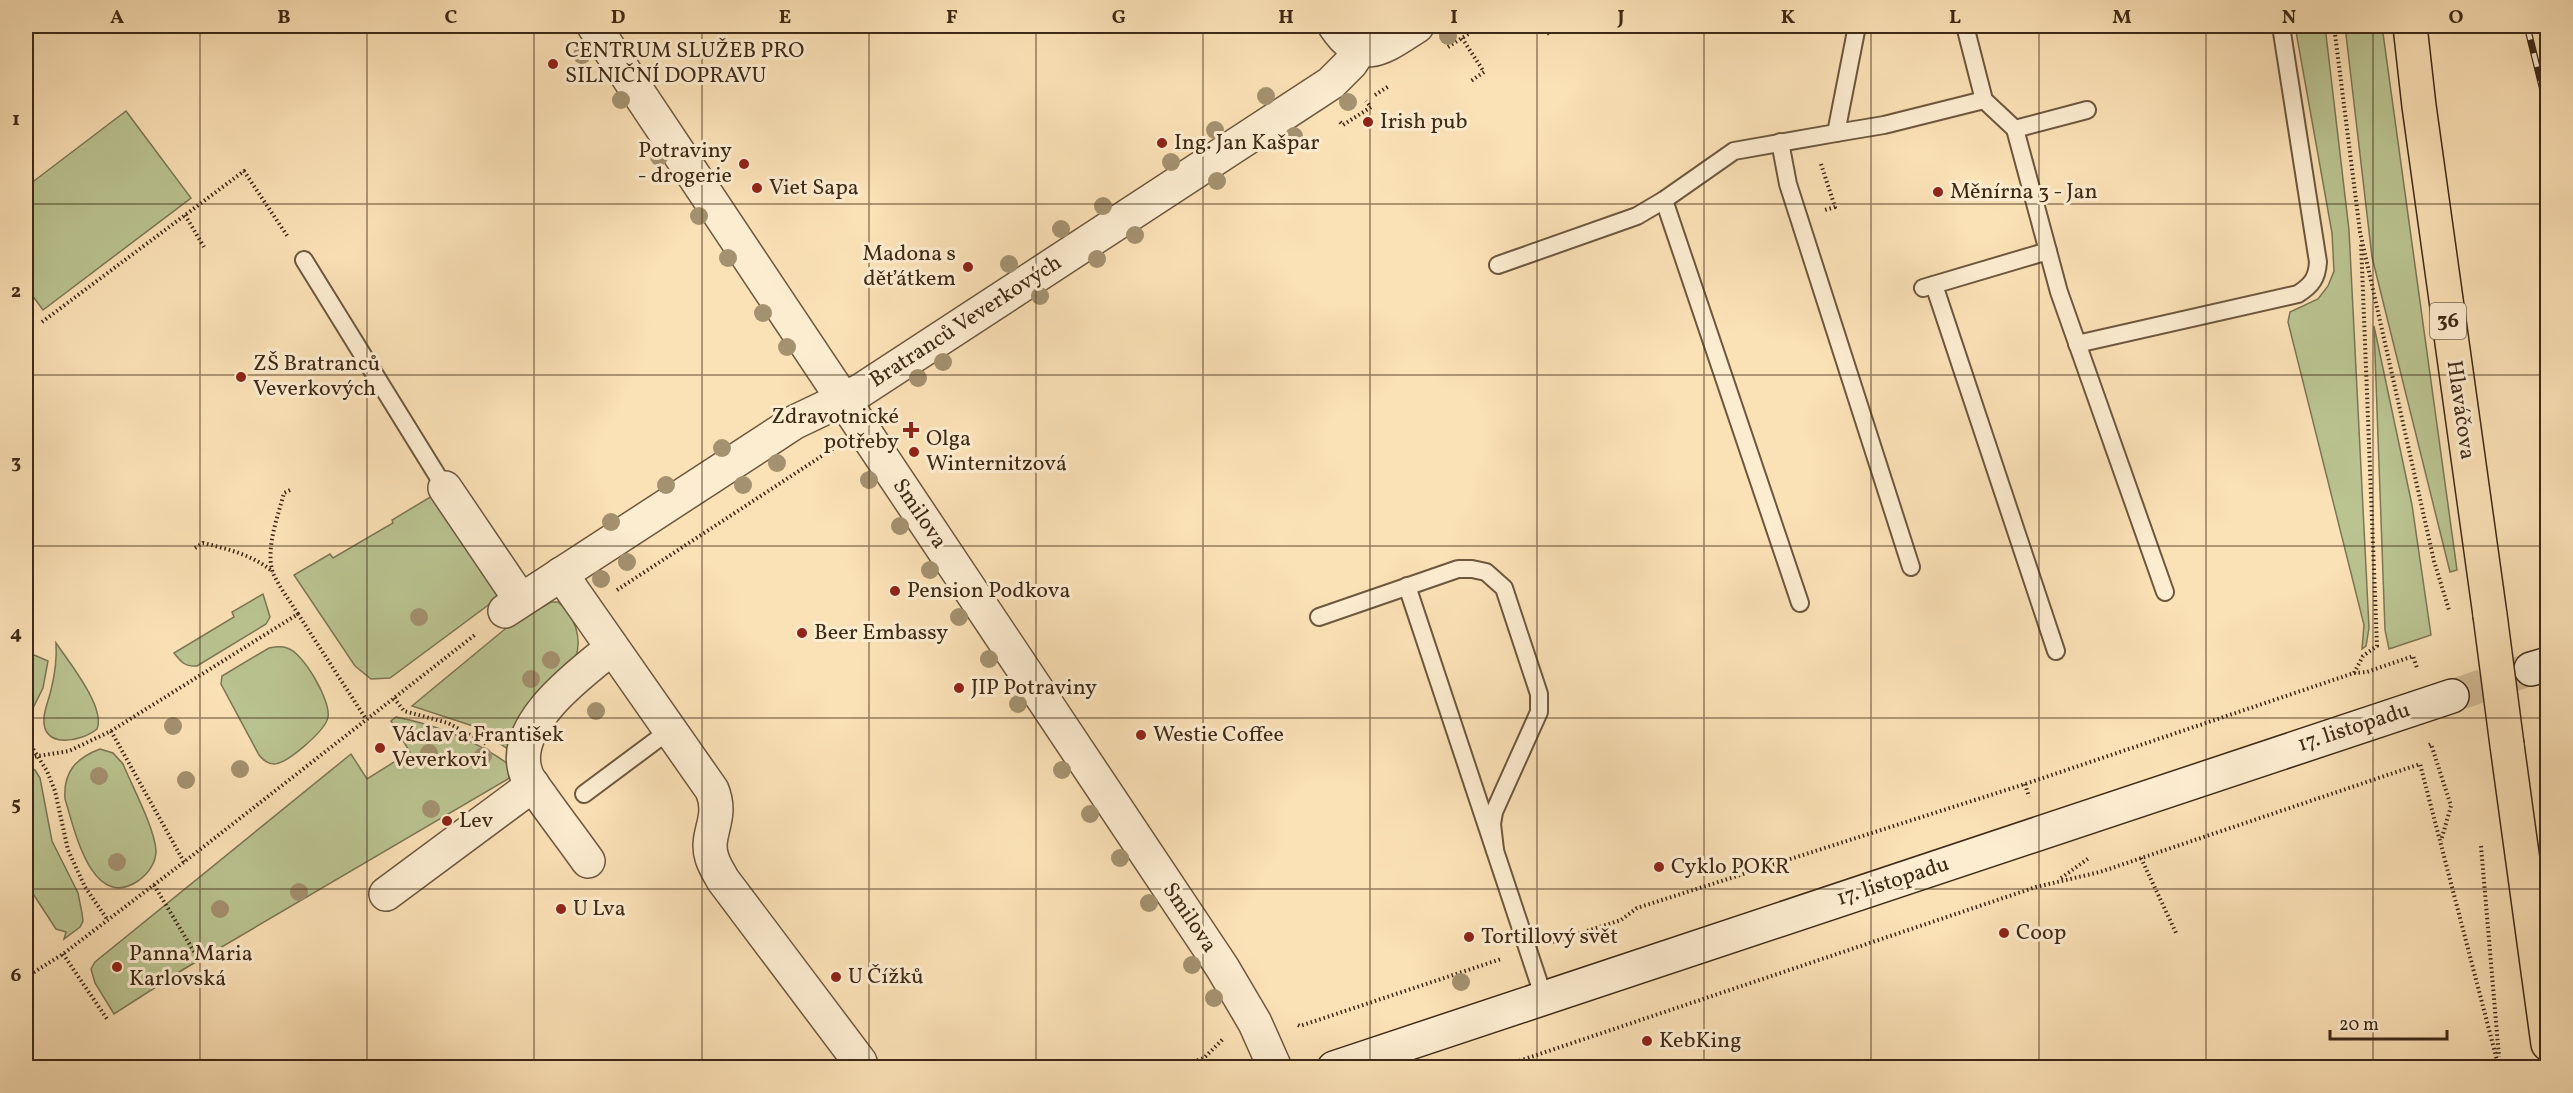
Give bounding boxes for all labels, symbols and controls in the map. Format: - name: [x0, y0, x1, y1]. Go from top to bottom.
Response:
- text: A: [110, 4, 124, 32]
- text: B: [277, 4, 291, 32]
- text: C: [445, 4, 458, 32]
- text: D: [611, 4, 625, 32]
- text: E: [779, 4, 791, 32]
- text: F: [946, 4, 958, 32]
- text: G: [1112, 4, 1126, 32]
- text: H: [1278, 4, 1294, 32]
- text: I: [1450, 4, 1458, 32]
- text: J: [1616, 4, 1625, 32]
- text: K: [1781, 4, 1796, 32]
- text: L: [1949, 4, 1961, 32]
- text: M: [2112, 4, 2132, 32]
- text: N: [2282, 4, 2296, 32]
- text: O: [2449, 4, 2464, 32]
- place label: CENTRUM SLUŽEB PRO SILNIČNÍ DOPRAVU: [565, 36, 804, 92]
- marker: CENTRUM SLUŽEB PRO SILNIČNÍ DOPRAVU: [546, 57, 560, 71]
- text: 1: [12, 106, 20, 134]
- place label: Irish pub: [1380, 107, 1468, 138]
- marker: Irish pub: [1361, 115, 1375, 129]
- place label: Ing. Jan Kašpar: [1174, 128, 1320, 159]
- place label: Potraviny - drogerie: [638, 136, 732, 192]
- marker: Ing. Jan Kašpar: [1155, 136, 1169, 150]
- marker: Potraviny - drogerie: [737, 157, 751, 171]
- place label: Viet Sapa: [769, 173, 859, 204]
- place label: Měnírna 3 - Jan: [1950, 177, 2098, 208]
- marker: Viet Sapa: [750, 181, 764, 195]
- marker: Měnírna 3 - Jan: [1931, 185, 1945, 199]
- place label: Madona s děťátkem: [863, 239, 956, 295]
- street label: Bratranců Veverkových: [864, 248, 1068, 396]
- marker: Madona s děťátkem: [961, 260, 975, 274]
- text: 2: [11, 278, 21, 306]
- road number: 36: [2430, 303, 2466, 339]
- place label: ZŠ Bratranců Veverkových: [253, 349, 380, 405]
- street label: Hlaváčova: [2438, 358, 2482, 462]
- marker: ZŠ Bratranců Veverkových: [234, 370, 248, 384]
- place label: Zdravotnické potřeby: [771, 402, 899, 458]
- marker: Zdravotnické potřeby: [904, 423, 918, 437]
- place label: Olga Winternitzová: [926, 424, 1067, 480]
- marker: Olga Winternitzová: [907, 445, 921, 459]
- text: 3: [11, 449, 21, 477]
- street label: Smilova: [884, 473, 954, 555]
- place label: Pension Podkova: [907, 576, 1070, 607]
- marker: Pension Podkova: [888, 584, 902, 598]
- place label: Beer Embassy: [814, 618, 948, 649]
- text: 4: [10, 620, 22, 648]
- marker: Beer Embassy: [795, 626, 809, 640]
- place label: JIP Potraviny: [971, 673, 1097, 704]
- marker: JIP Potraviny: [952, 681, 966, 695]
- street label: 17. listopadu: [2294, 695, 2414, 761]
- place label: Václav a František Veverkovi: [392, 720, 564, 776]
- place label: Westie Coffee: [1153, 720, 1284, 751]
- marker: Westie Coffee: [1134, 728, 1148, 742]
- marker: Václav a František Veverkovi: [373, 741, 387, 755]
- text: 5: [11, 791, 21, 819]
- place label: Lev: [459, 806, 494, 837]
- marker: Lev: [440, 814, 454, 828]
- street label: 17. listopadu: [1833, 849, 1953, 915]
- place label: Cyklo POKR: [1671, 852, 1790, 883]
- marker: Cyklo POKR: [1652, 860, 1666, 874]
- street label: Smilova: [1154, 877, 1224, 959]
- place label: U Lva: [573, 894, 626, 925]
- marker: U Lva: [554, 902, 568, 916]
- place label: Coop: [2016, 918, 2066, 949]
- place label: Tortillový svět: [1481, 922, 1618, 953]
- marker: Coop: [1997, 926, 2011, 940]
- marker: Tortillový svět: [1462, 930, 1476, 944]
- place label: Panna Maria Karlovská: [129, 939, 253, 995]
- marker: Panna Maria Karlovská: [110, 960, 124, 974]
- text: 6: [11, 962, 22, 990]
- place label: U Čížků: [848, 962, 924, 993]
- marker: U Čížků: [829, 970, 843, 984]
- scale bar: [2330, 1003, 2447, 1041]
- text: 20 m: [2339, 1013, 2379, 1038]
- place label: KebKing: [1659, 1026, 1741, 1057]
- marker: KebKing: [1640, 1034, 1654, 1048]

